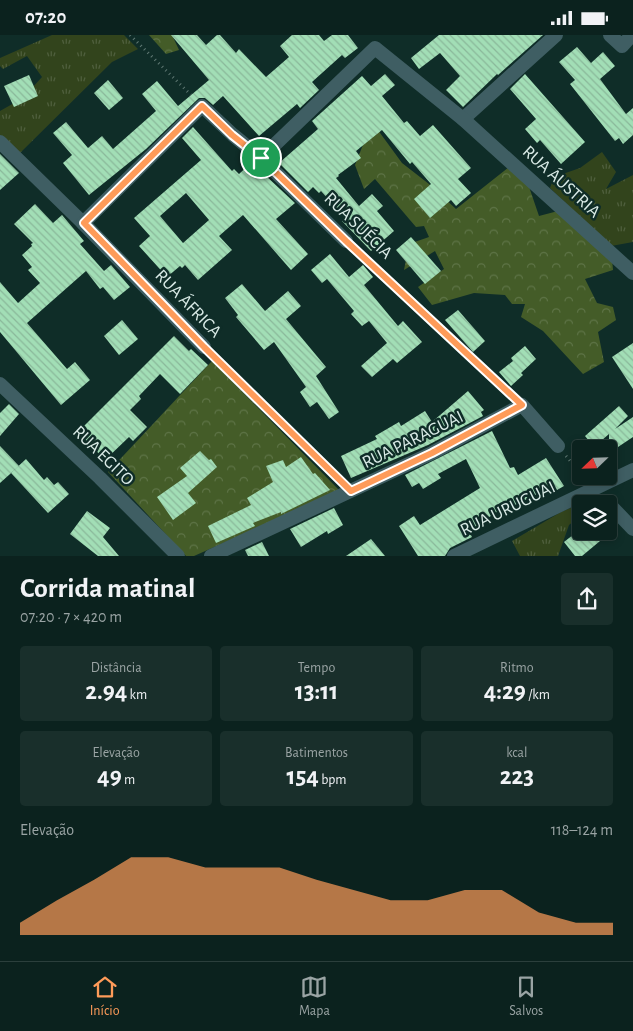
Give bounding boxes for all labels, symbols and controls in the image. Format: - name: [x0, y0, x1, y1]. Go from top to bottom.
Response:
- text: 07:20: [25, 8, 66, 27]
- pin: [240, 137, 282, 179]
- street label: RUA ÁUSTRIA: [519, 140, 606, 222]
- icon: arrive: [247, 144, 275, 172]
- street label: RUA SUÉCIA: [321, 187, 398, 263]
- street label: RUA ÁFRICA: [151, 265, 227, 342]
- street label: RUA PARAGUAI: [360, 408, 466, 472]
- street label: RUA EGITO: [69, 423, 137, 489]
- north arrow: [572, 440, 618, 485]
- map controls: [572, 440, 617, 540]
- street label: RUA URUGUAI: [458, 478, 558, 540]
- button: layers: [572, 495, 617, 540]
- button: share: [561, 573, 613, 625]
- text: Corrida matinal: [20, 575, 195, 603]
- text: 07:20 · 7 × 420 m: [20, 609, 122, 625]
- text: Distância: [91, 661, 142, 675]
- text: Tempo: [298, 661, 335, 675]
- text: Ritmo: [500, 661, 534, 675]
- text: 2.94: [85, 679, 127, 704]
- text: 13:11: [295, 679, 338, 704]
- text: 4:29: [484, 679, 526, 704]
- text: km: [127, 688, 147, 702]
- text: /km: [526, 688, 550, 702]
- text: Elevação: [92, 746, 140, 760]
- text: Batimentos: [285, 746, 348, 760]
- text: kcal: [506, 746, 527, 760]
- text: 49: [97, 764, 122, 789]
- text: 154: [286, 764, 319, 789]
- text: 223: [500, 764, 534, 789]
- text: m: [122, 773, 135, 787]
- text: bpm: [319, 773, 347, 787]
- text: Elevação: [20, 822, 74, 838]
- text: 118–124 m: [551, 822, 613, 838]
- tab: Início: [90, 973, 120, 1020]
- tab: Mapa: [299, 973, 330, 1020]
- tab: Salvos: [509, 973, 543, 1020]

